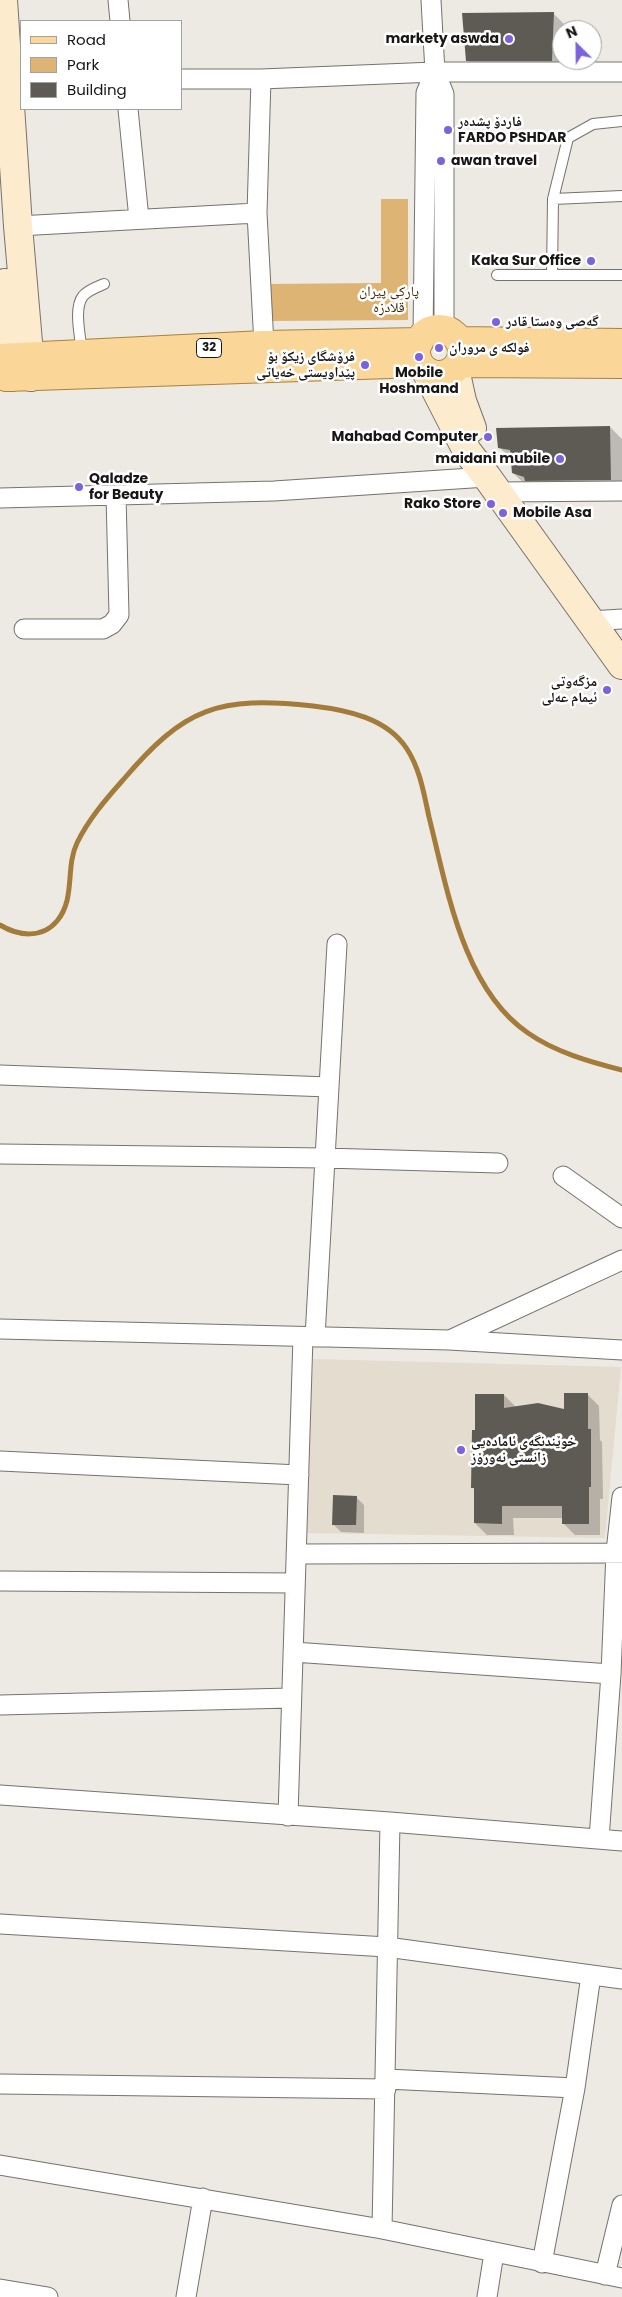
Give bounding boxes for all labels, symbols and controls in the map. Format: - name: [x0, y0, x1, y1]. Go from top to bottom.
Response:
- legend: [20, 20, 182, 110]
- north arrow: [552, 20, 602, 70]
- text: N: [563, 21, 580, 43]
- text: Road: [67, 29, 106, 50]
- place label: markety aswda: [385, 31, 499, 47]
- marker: markety aswda: [503, 33, 515, 45]
- text: Park: [67, 54, 99, 75]
- text: Building: [67, 79, 127, 100]
- place label: فاردۆ پشدەر FARDO PSHDAR: [458, 114, 566, 146]
- marker: فاردۆ پشدەر FARDO PSHDAR: [442, 124, 454, 136]
- place label: awan travel: [451, 153, 537, 169]
- marker: awan travel: [435, 155, 447, 167]
- place label: Kaka Sur Office: [471, 253, 581, 269]
- marker: Kaka Sur Office: [585, 255, 597, 267]
- park label: پارکی پیران قلادزه: [359, 284, 419, 316]
- place label: گەصی وەستا قادر: [506, 314, 599, 330]
- marker: گەصی وەستا قادر: [490, 316, 502, 328]
- road number: 32: [196, 338, 222, 358]
- place label: فولکه ی مروران: [449, 340, 530, 356]
- marker: فولکه ی مروران: [433, 342, 445, 354]
- place label: فرۆشگای زیکۆ بۆ پێداویستی خەیاتی: [256, 349, 355, 382]
- marker: Mobile Hoshmand: [413, 351, 425, 363]
- marker: فرۆشگای زیکۆ بۆ پێداویستی خەیاتی: [359, 359, 371, 371]
- place label: Mobile Hoshmand: [379, 365, 459, 398]
- place label: Mahabad Computer: [332, 429, 478, 445]
- marker: Mahabad Computer: [482, 431, 494, 443]
- place label: maidani mubile: [435, 451, 550, 467]
- marker: maidani mubile: [554, 453, 566, 465]
- place label: Qaladze for Beauty: [89, 471, 163, 504]
- marker: Qaladze for Beauty: [73, 481, 85, 493]
- place label: Rako Store: [404, 496, 481, 512]
- marker: Rako Store: [485, 498, 497, 510]
- place label: Mobile Asa: [513, 505, 592, 521]
- marker: Mobile Asa: [497, 507, 509, 519]
- place label: مزگەوتی ئیمام عەلی: [542, 674, 597, 706]
- marker: مزگەوتی ئیمام عەلی: [601, 684, 613, 696]
- place label: خوێندنگەی ئامادەیی زانستی نەورۆز: [471, 1434, 576, 1466]
- marker: خوێندنگەی ئامادەیی زانستی نەورۆز: [455, 1444, 467, 1456]

